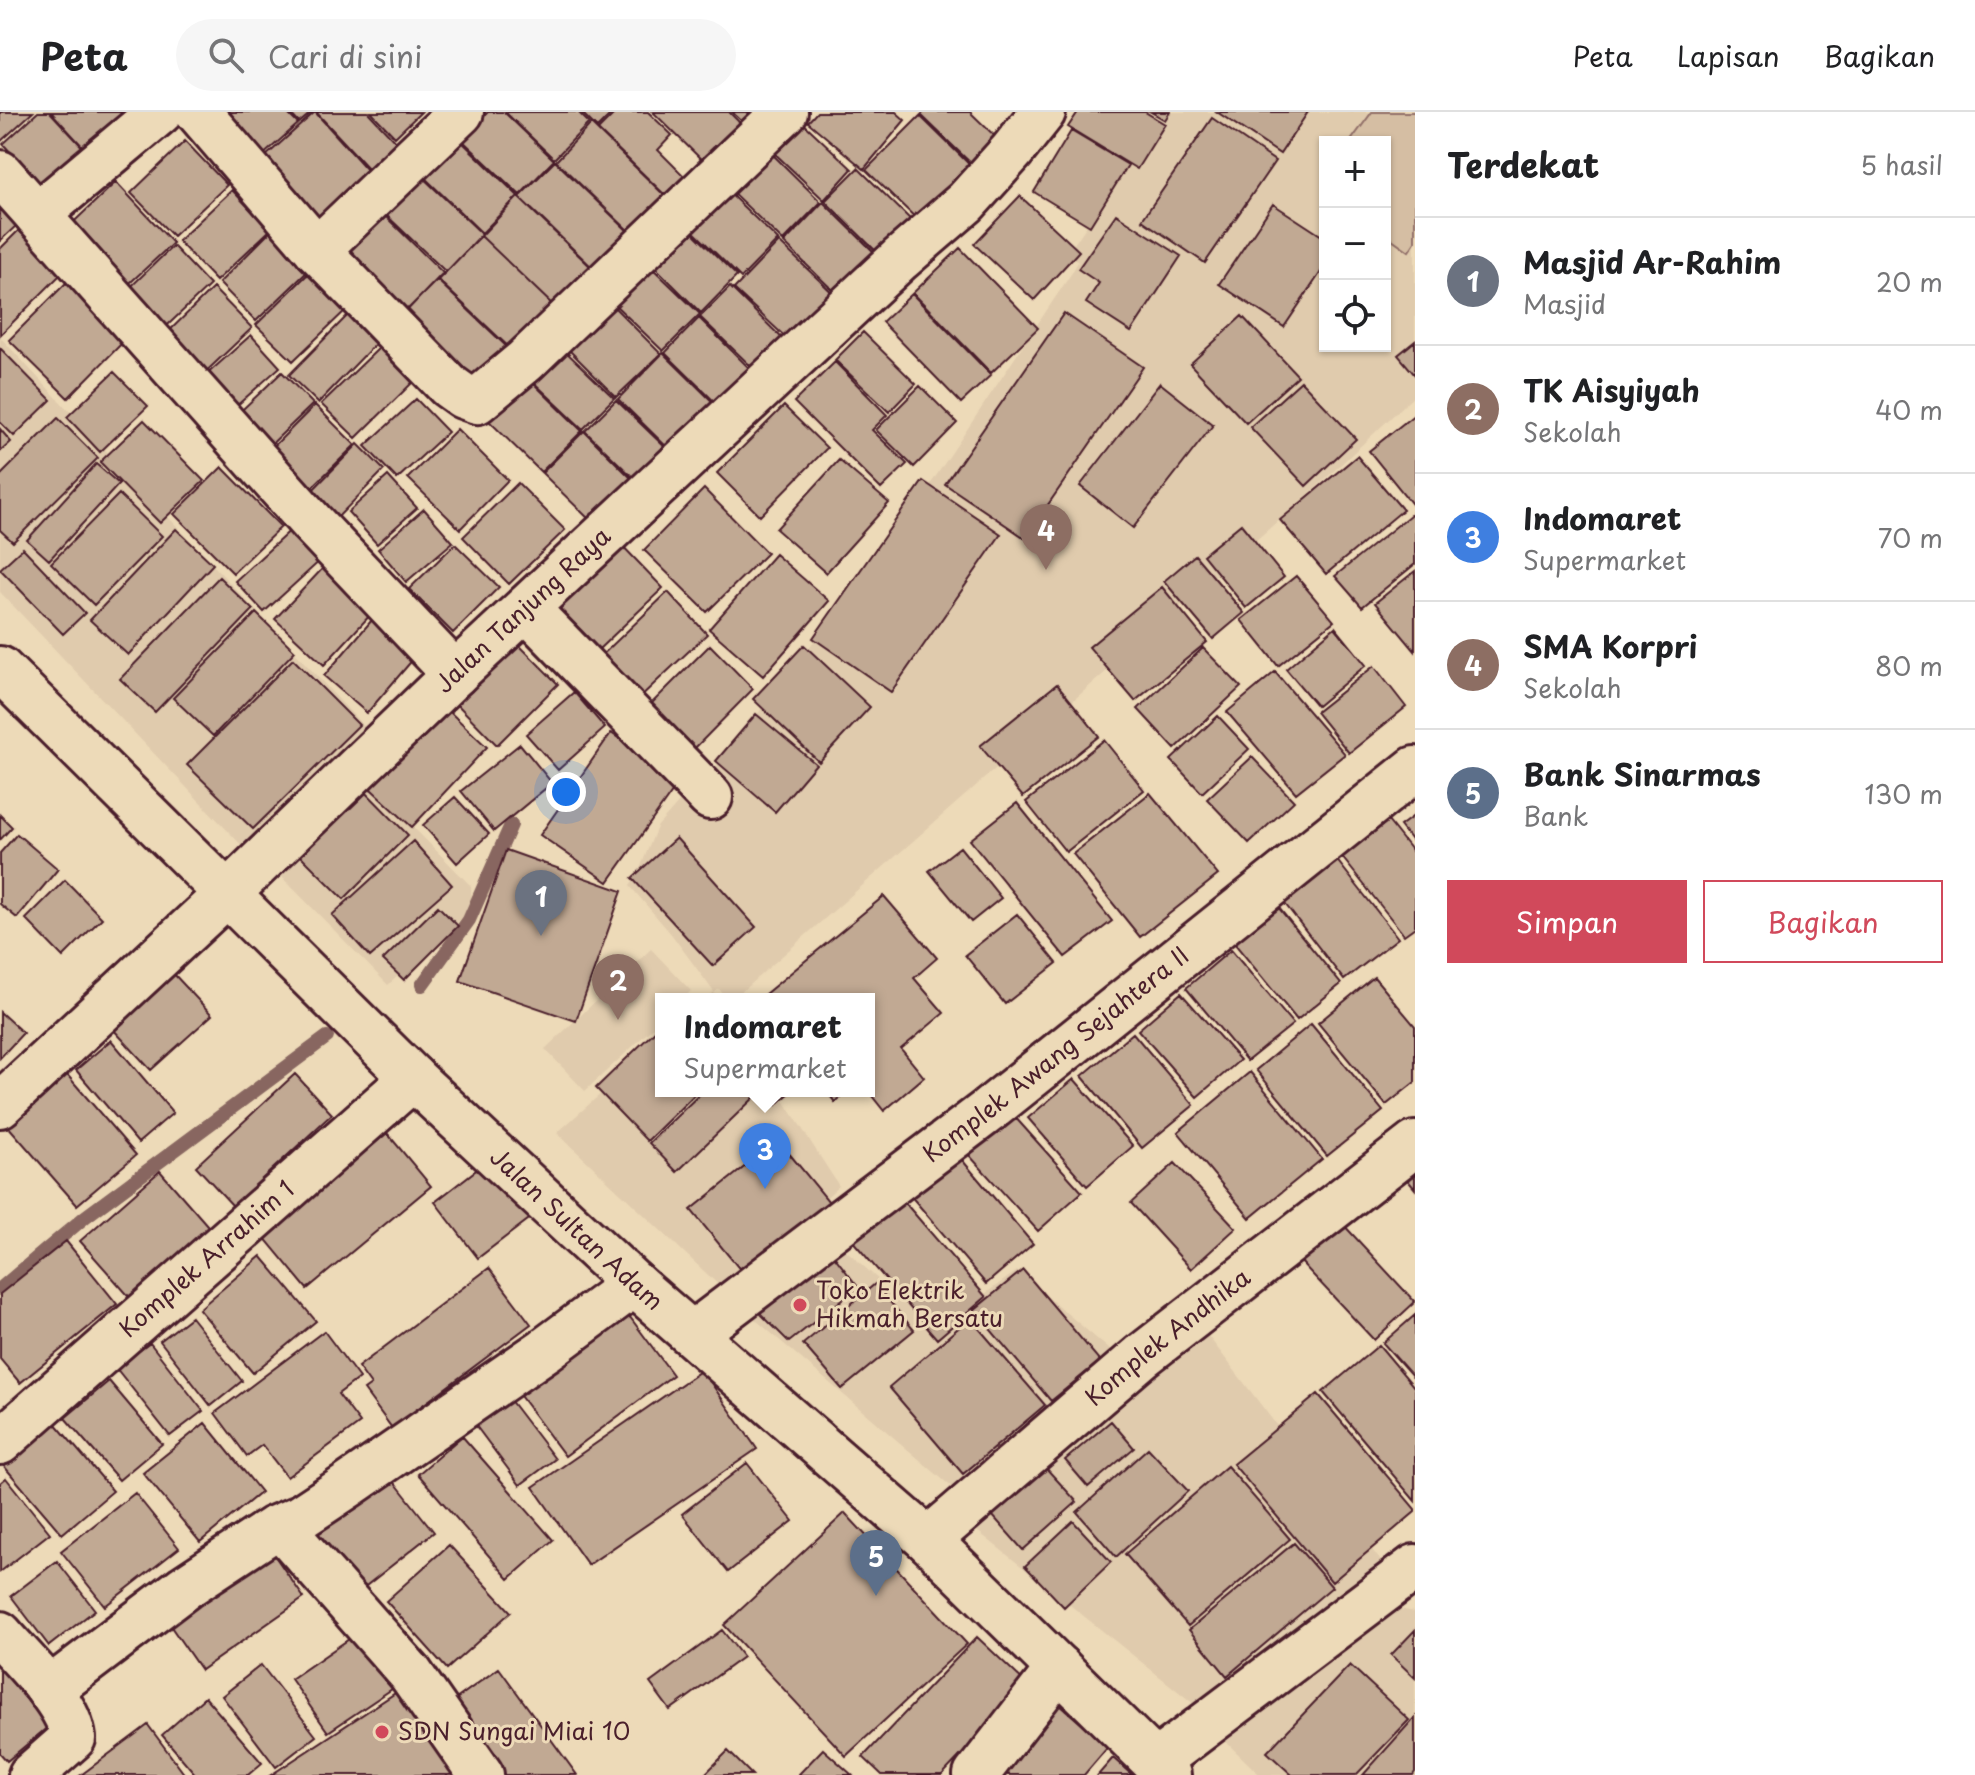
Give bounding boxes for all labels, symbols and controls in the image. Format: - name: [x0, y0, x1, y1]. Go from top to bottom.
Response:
- search box: [176, 19, 736, 91]
- text: Peta: [40, 27, 128, 84]
- icon: search: [204, 33, 248, 77]
- text: Cari di sini: [268, 33, 422, 78]
- text: Peta: [1573, 34, 1633, 77]
- text: Lapisan: [1677, 34, 1780, 77]
- text: Bagikan: [1824, 34, 1935, 77]
- map controls: [1319, 136, 1391, 352]
- button: +: [1319, 136, 1391, 208]
- text: Terdekat: [1447, 138, 1599, 190]
- text: 5 hasil: [1860, 145, 1943, 184]
- button: −: [1319, 208, 1391, 280]
- text: Masjid Ar-Rahim: [1523, 239, 1781, 284]
- text: 1: [1467, 262, 1479, 301]
- text: 20 m: [1876, 262, 1943, 301]
- button: locate: [1319, 280, 1391, 352]
- text: Masjid: [1523, 284, 1606, 323]
- text: TK Aisyiyah: [1523, 367, 1700, 412]
- text: 2: [1464, 390, 1482, 429]
- text: 40 m: [1875, 390, 1943, 429]
- text: Sekolah: [1523, 412, 1622, 451]
- text: Indomaret: [1523, 495, 1681, 540]
- pin: 4: [1020, 504, 1072, 570]
- street label: Jalan Tanjung Raya: [426, 518, 618, 700]
- text: 3: [1464, 518, 1482, 557]
- text: 70 m: [1878, 518, 1943, 557]
- text: Supermarket: [1523, 540, 1686, 579]
- text: SMA Korpri: [1523, 623, 1697, 668]
- text: 4: [1464, 646, 1482, 685]
- text: 80 m: [1875, 646, 1943, 685]
- text: Sekolah: [1523, 668, 1622, 707]
- text: Bank Sinarmas: [1523, 751, 1761, 796]
- your location: [546, 772, 586, 812]
- text: 5: [1465, 774, 1481, 813]
- text: 130 m: [1864, 774, 1943, 813]
- text: Bank: [1523, 796, 1588, 835]
- pin: 1: [515, 870, 567, 936]
- button: Simpan: [1447, 880, 1687, 963]
- button: Bagikan: [1703, 880, 1943, 963]
- street label: Komplek Awang Sejahtera II: [914, 937, 1196, 1170]
- pin: 2: [592, 954, 644, 1020]
- popup: [655, 993, 875, 1097]
- text: Indomaret: [683, 1003, 842, 1048]
- text: Supermarket: [683, 1048, 847, 1087]
- pin: 3: [739, 1123, 791, 1189]
- street label: Jalan Sultan Adam: [483, 1139, 672, 1318]
- street label: Komplek Arrahim 1: [110, 1171, 301, 1345]
- street label: Komplek Andhika: [1076, 1259, 1257, 1414]
- place label: Toko Elektrik Hikmah Bersatu: [816, 1271, 1003, 1335]
- marker: Toko Elektrik Hikmah Bersatu: [791, 1296, 809, 1314]
- pin: 5: [850, 1530, 902, 1596]
- place label: SDN Sungai Miai 10: [398, 1712, 630, 1748]
- marker: SDN Sungai Miai 10: [373, 1723, 391, 1741]

